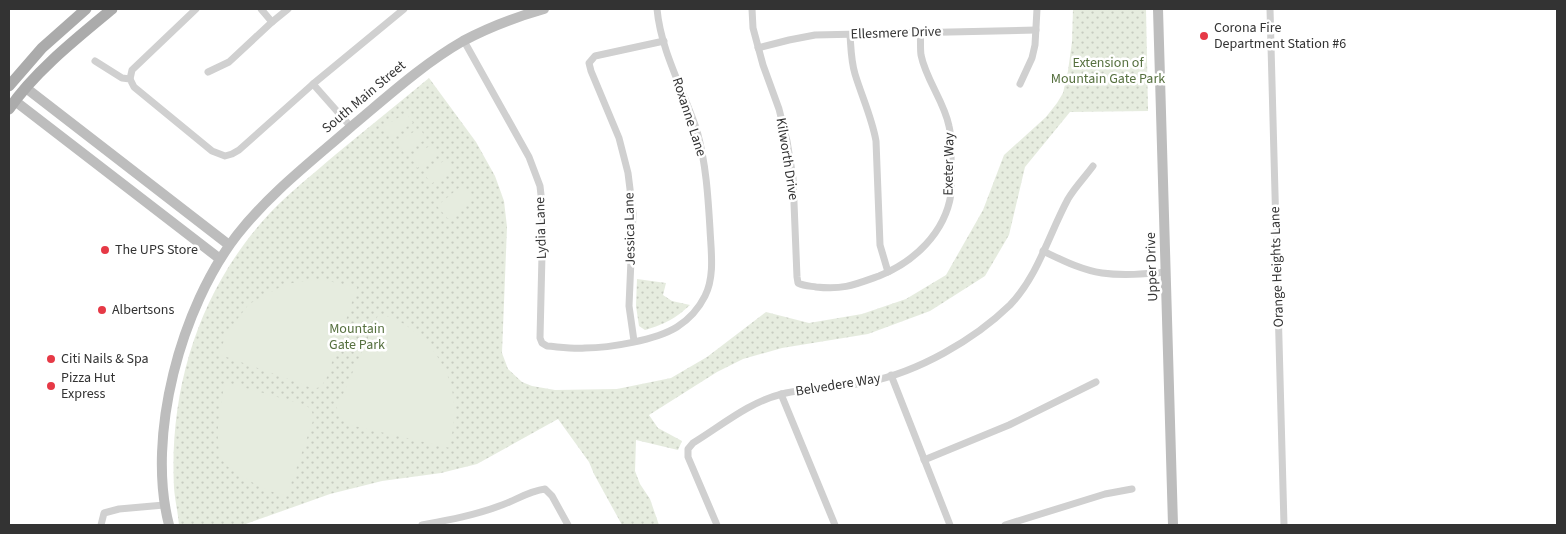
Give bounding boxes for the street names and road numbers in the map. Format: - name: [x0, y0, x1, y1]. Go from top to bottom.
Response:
- street label: Ellesmere Drive: [850, 21, 942, 45]
- street label: South Main Street: [318, 56, 410, 138]
- street label: Roxanne Lane: [667, 75, 711, 159]
- street label: Kilworth Drive: [771, 116, 803, 202]
- street label: Exeter Way: [938, 132, 960, 196]
- street label: Jessica Lane: [619, 192, 641, 266]
- street label: Lydia Lane: [530, 196, 552, 259]
- street label: Orange Heights Lane: [1265, 206, 1289, 328]
- street label: Upper Drive: [1141, 232, 1163, 302]
- street label: Belvedere Way: [794, 368, 882, 402]

